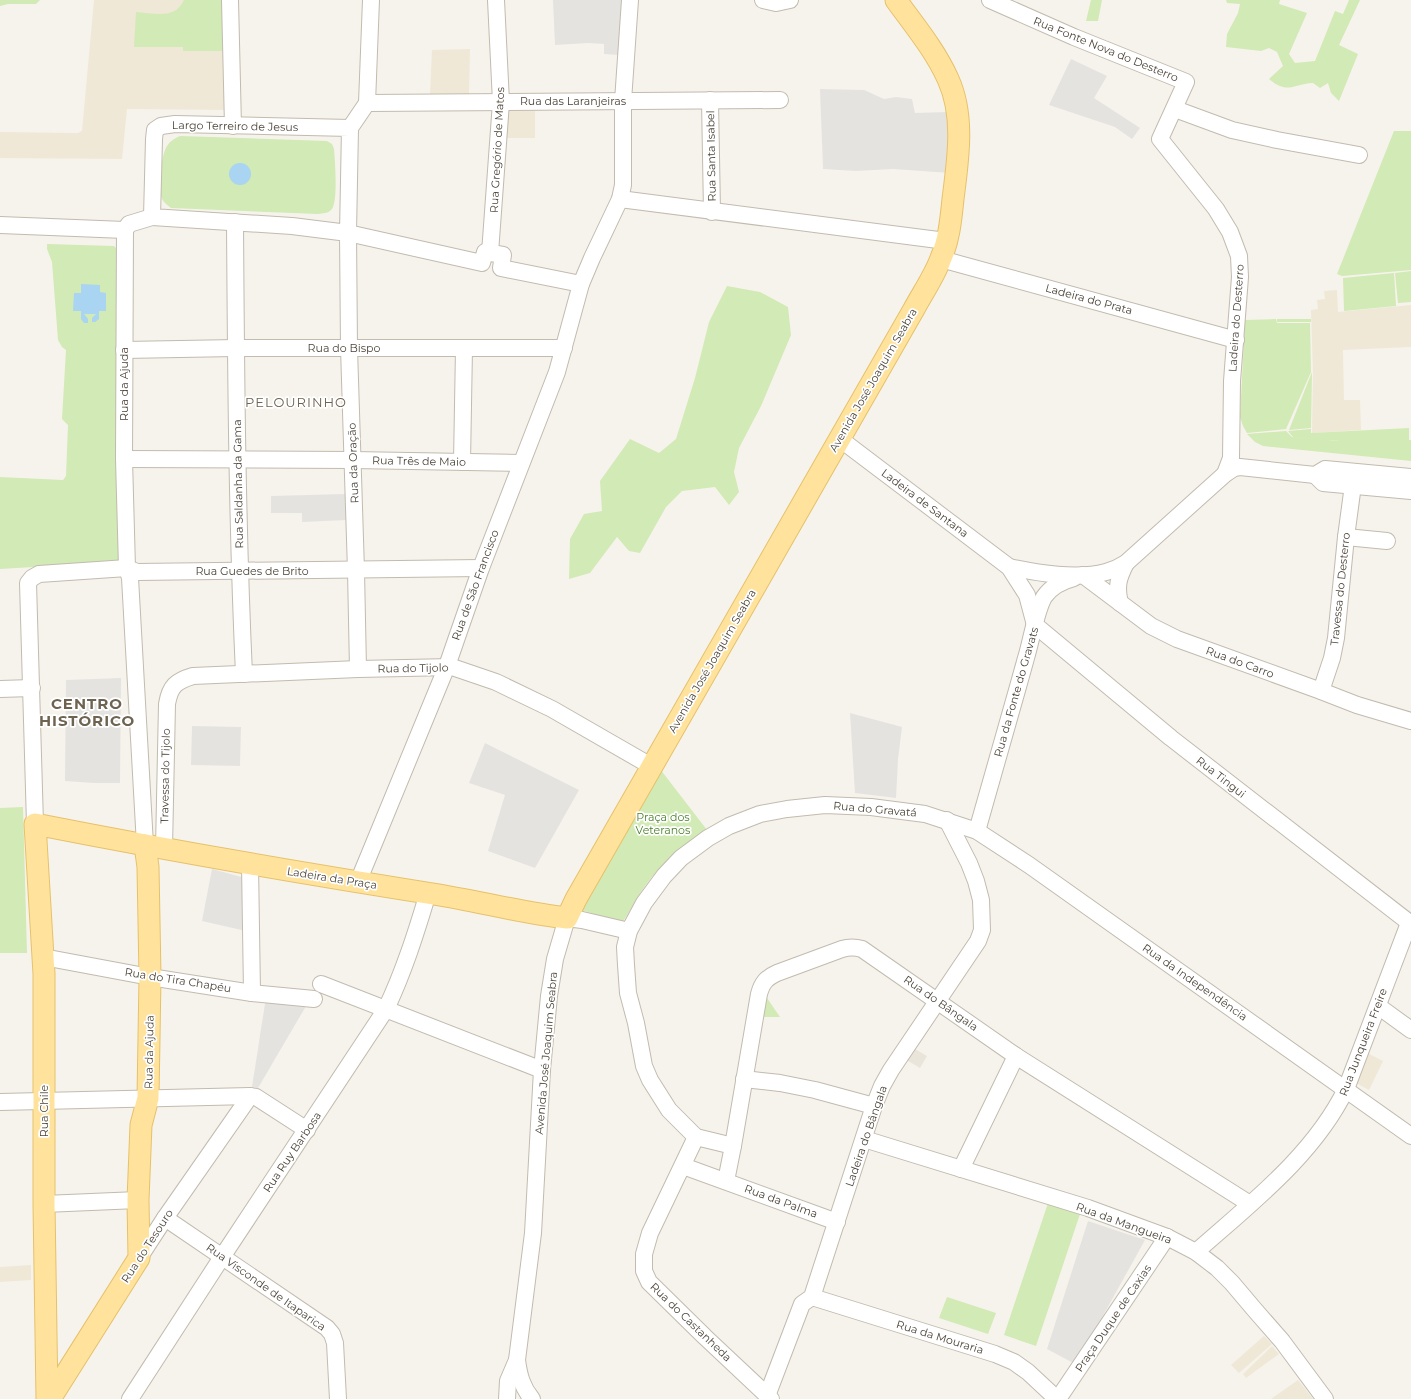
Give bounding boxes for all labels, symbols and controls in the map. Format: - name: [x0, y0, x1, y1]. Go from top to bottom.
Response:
- street label: Rua Fonte Nova do Desterro: [1031, 13, 1181, 85]
- street label: Rua Gregório de Matos: [487, 86, 507, 213]
- street label: Rua das Laranjeiras: [520, 94, 627, 108]
- street label: Rua Santa Isabel: [703, 110, 719, 202]
- street label: Largo Terreiro de Jesus: [172, 118, 299, 134]
- street label: Ladeira do Desterro: [1225, 263, 1247, 372]
- street label: Ladeira do Prata: [1044, 281, 1134, 317]
- street label: Avenida José Joaquim Seabra: [826, 306, 920, 454]
- street label: Rua do Bispo: [308, 341, 381, 355]
- street label: Rua da Ajuda: [117, 347, 131, 421]
- district label: PELOURINHO: [245, 394, 347, 410]
- street label: Rua Saldanha da Gama: [230, 419, 246, 549]
- street label: Rua da Oração: [345, 422, 361, 504]
- street label: Rua Três de Maio: [372, 453, 466, 469]
- street label: Ladeira de Santana: [879, 466, 971, 540]
- street label: Rua de São Francisco: [448, 528, 502, 642]
- street label: Travessa do Desterro: [1327, 532, 1353, 646]
- street label: Rua Guedes de Brito: [195, 564, 309, 578]
- street label: Avenida José Joaquim Seabra: [665, 587, 759, 735]
- street label: Rua da Fonte do Gravats: [991, 625, 1041, 759]
- street label: Rua do Carro: [1204, 643, 1276, 681]
- street label: Rua do Tijolo: [377, 660, 449, 676]
- district label: CENTRO HISTÓRICO: [39, 694, 135, 730]
- street label: Travessa do Tijolo: [157, 728, 173, 824]
- street label: Rua Tingui: [1193, 753, 1249, 801]
- street label: Rua do Gravatá: [833, 798, 917, 820]
- park label: Praça dos Veteranos: [636, 810, 691, 837]
- street label: Ladeira da Praça: [286, 864, 378, 892]
- street label: Rua da Independência: [1140, 940, 1250, 1024]
- street label: Rua do Tira Chapéu: [124, 965, 232, 995]
- street label: Avenida José Joaquim Seabra: [532, 971, 560, 1135]
- street label: Rua do Bângala: [901, 972, 981, 1034]
- street label: Rua Junqueira Freire: [1336, 986, 1390, 1098]
- street label: Rua da Ajuda: [141, 1015, 157, 1089]
- street label: Ladeira do Bângala: [842, 1083, 890, 1189]
- street label: Rua Chile: [37, 1084, 51, 1137]
- street label: Rua Ruy Barbosa: [260, 1109, 324, 1195]
- street label: Rua da Palma: [742, 1181, 820, 1221]
- street label: Rua da Mangueira: [1074, 1199, 1174, 1247]
- street label: Rua do Tesouro: [118, 1206, 176, 1286]
- street label: Rua Visconde de Itaparica: [203, 1240, 329, 1334]
- street label: Praça Duque de Caxias: [1072, 1261, 1154, 1374]
- street label: Rua do Castanheda: [647, 1280, 735, 1364]
- street label: Rua da Mouraria: [895, 1317, 985, 1357]

